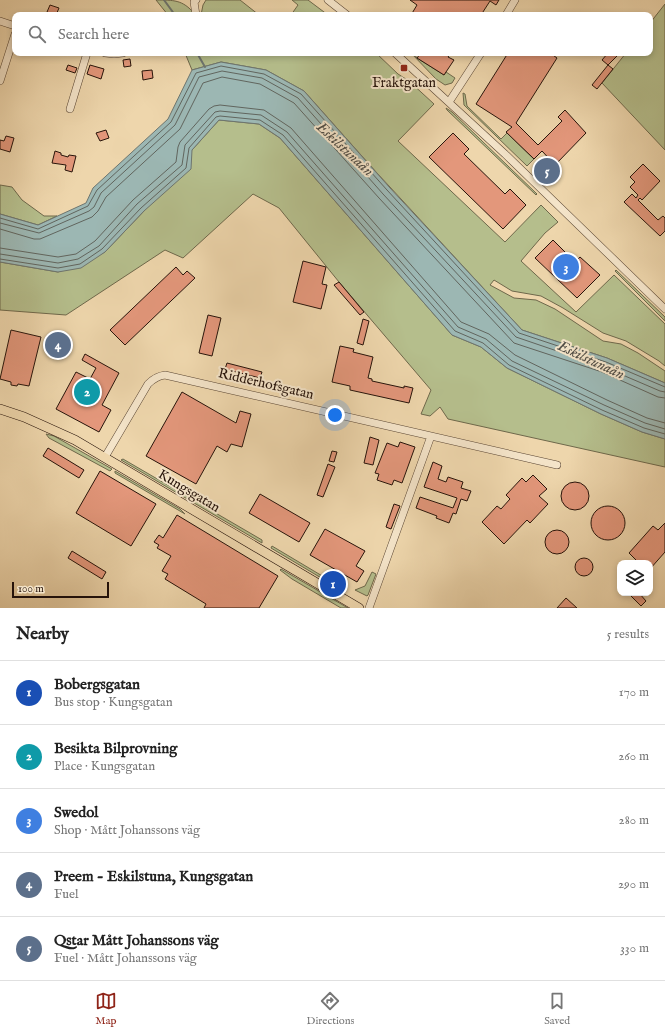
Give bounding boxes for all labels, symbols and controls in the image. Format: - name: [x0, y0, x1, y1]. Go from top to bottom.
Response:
- search box: [12, 12, 653, 56]
- icon: search: [26, 23, 48, 45]
- text: Search here: [58, 25, 129, 44]
- marker: Fraktgatan: [399, 63, 409, 73]
- place label: Fraktgatan: [372, 74, 437, 92]
- water label: Eskilstunaån: [312, 117, 378, 180]
- pin: 5: [534, 156, 560, 186]
- pin: 3: [553, 252, 579, 282]
- pin: 4: [45, 330, 71, 360]
- water label: Eskilstunaån: [554, 336, 627, 384]
- street label: Ridderhofsgatan: [216, 364, 316, 404]
- pin: 2: [74, 377, 100, 407]
- your location: [325, 405, 345, 425]
- street label: Kungsgatan: [155, 465, 224, 517]
- map controls: [617, 560, 653, 596]
- button: layers: [617, 560, 653, 596]
- pin: 1: [320, 569, 346, 599]
- scale bar: [12, 580, 109, 599]
- text: 100 m: [18, 582, 44, 596]
- text: Nearby: [16, 624, 69, 645]
- text: 5 results: [607, 626, 649, 643]
- text: Bobergsgatan: [54, 675, 140, 694]
- text: 1: [27, 684, 31, 701]
- text: 170 m: [619, 684, 649, 701]
- text: Bus stop · Kungsgatan: [54, 694, 173, 711]
- text: Besikta Bilprovning: [54, 739, 177, 758]
- text: 2: [26, 748, 32, 765]
- text: 260 m: [618, 748, 649, 765]
- text: Place · Kungsgatan: [54, 758, 155, 775]
- text: Swedol: [54, 803, 98, 822]
- text: 3: [27, 812, 31, 829]
- text: 280 m: [619, 812, 649, 829]
- text: Shop · Mått Johanssons väg: [54, 822, 200, 839]
- text: Preem - Eskilstuna, Kungsgatan: [54, 867, 253, 886]
- text: 4: [26, 876, 32, 893]
- text: 290 m: [618, 876, 649, 893]
- text: Fuel: [54, 886, 78, 903]
- text: Qstar Mått Johanssons väg: [54, 931, 219, 950]
- text: 5: [27, 940, 31, 957]
- text: 330 m: [620, 940, 649, 957]
- text: Fuel · Mått Johanssons väg: [54, 950, 197, 967]
- tab: Map: [95, 990, 117, 1028]
- tab: Directions: [307, 990, 354, 1028]
- tab: Saved: [544, 990, 570, 1028]

